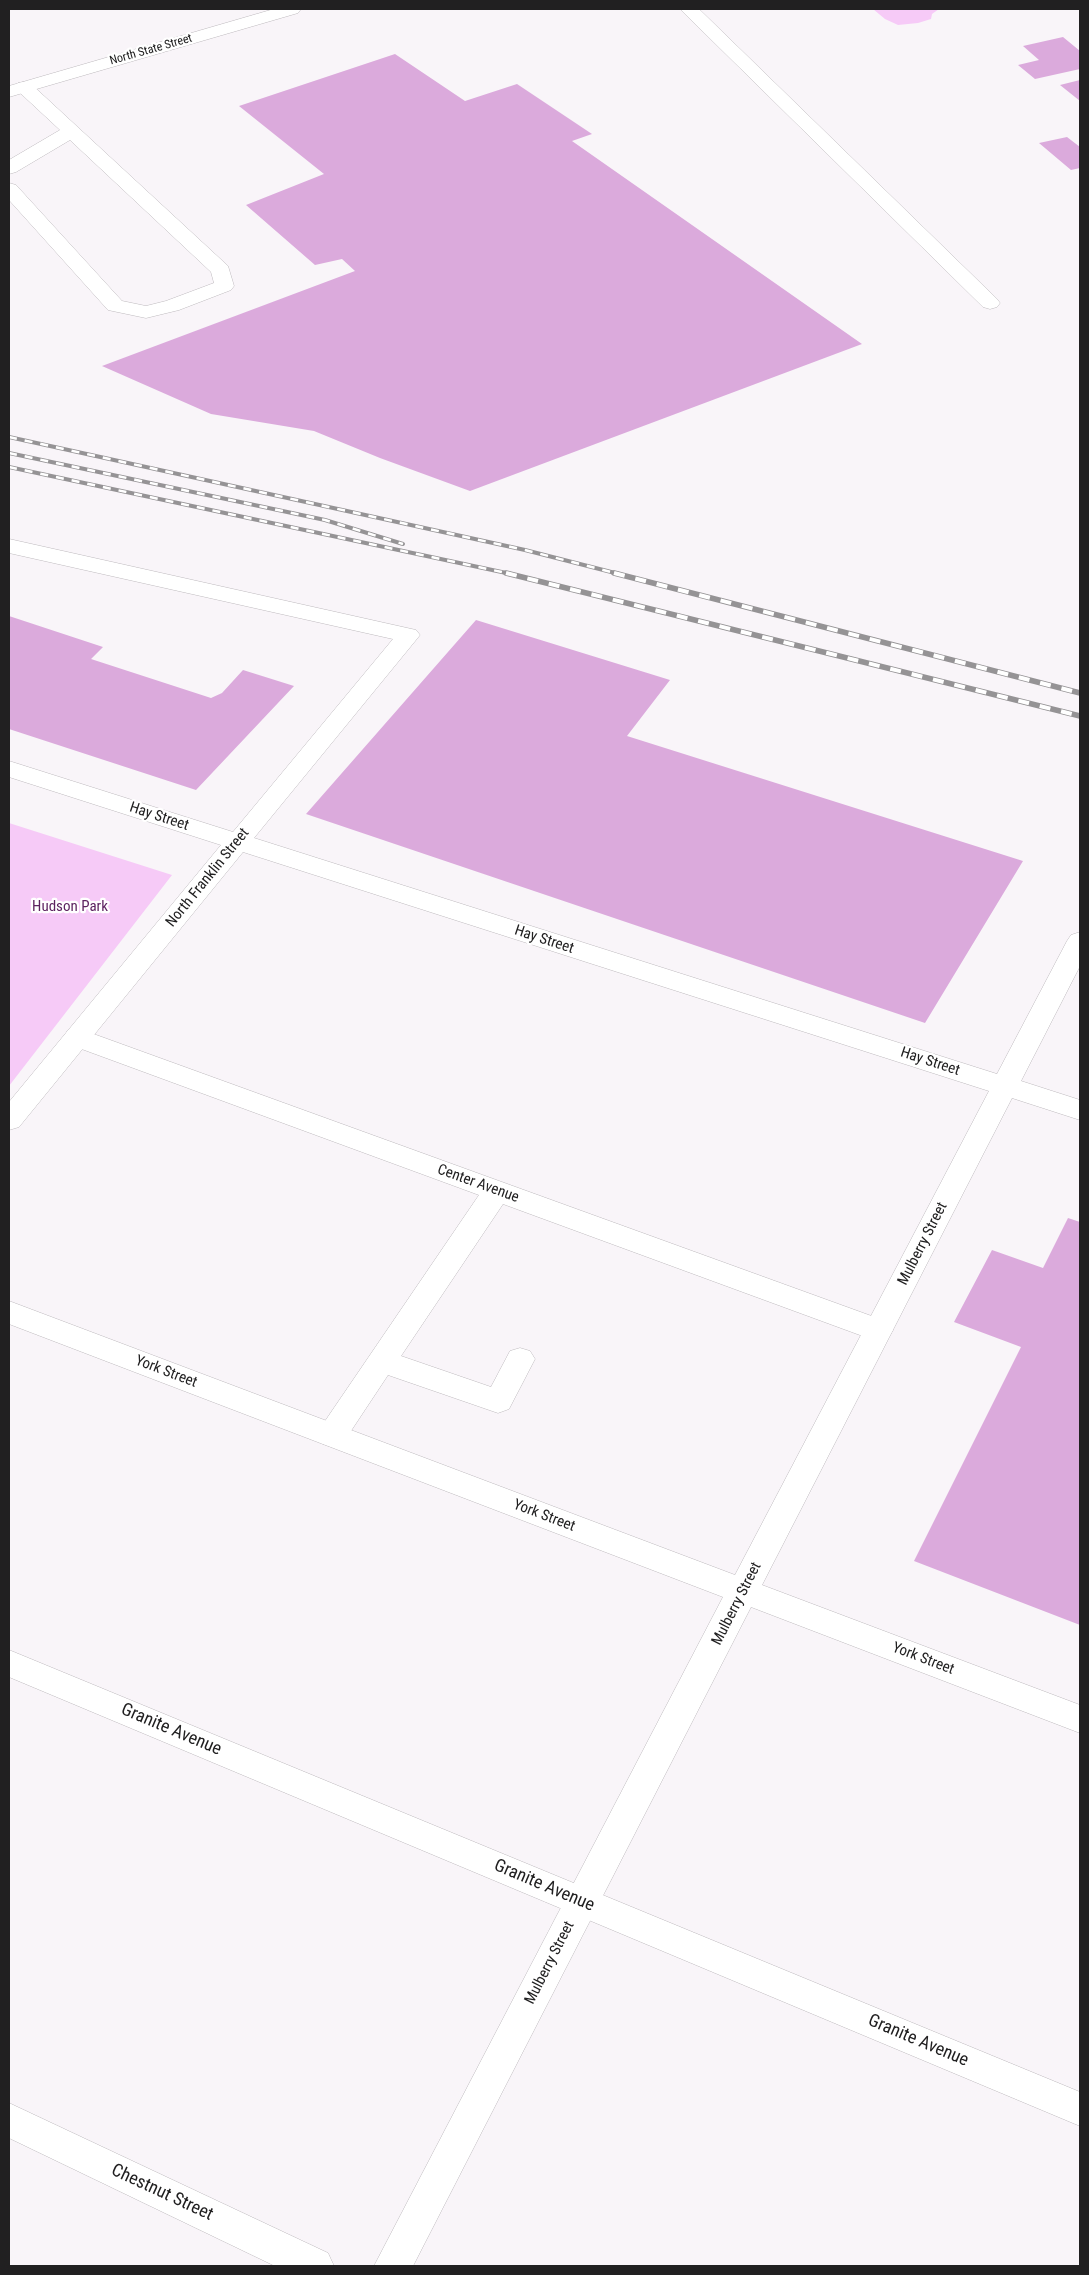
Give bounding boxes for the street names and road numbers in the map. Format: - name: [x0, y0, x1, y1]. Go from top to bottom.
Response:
- street label: North State Street: [108, 31, 194, 69]
- street label: Hay Street: [127, 799, 191, 835]
- street label: North Franklin Street: [163, 825, 253, 931]
- street label: Hay Street: [512, 922, 576, 958]
- street label: Hay Street: [898, 1044, 962, 1080]
- street label: Center Avenue: [435, 1161, 521, 1207]
- street label: Mulberry Street: [894, 1200, 952, 1288]
- street label: York Street: [133, 1352, 199, 1392]
- street label: York Street: [511, 1496, 577, 1536]
- street label: Mulberry Street: [708, 1560, 766, 1648]
- street label: York Street: [890, 1639, 956, 1679]
- street label: Granite Avenue: [118, 1699, 224, 1761]
- street label: Granite Avenue: [491, 1855, 597, 1917]
- street label: Mulberry Street: [521, 1919, 579, 2007]
- street label: Granite Avenue: [865, 2010, 971, 2072]
- street label: Chestnut Street: [108, 2160, 216, 2226]

